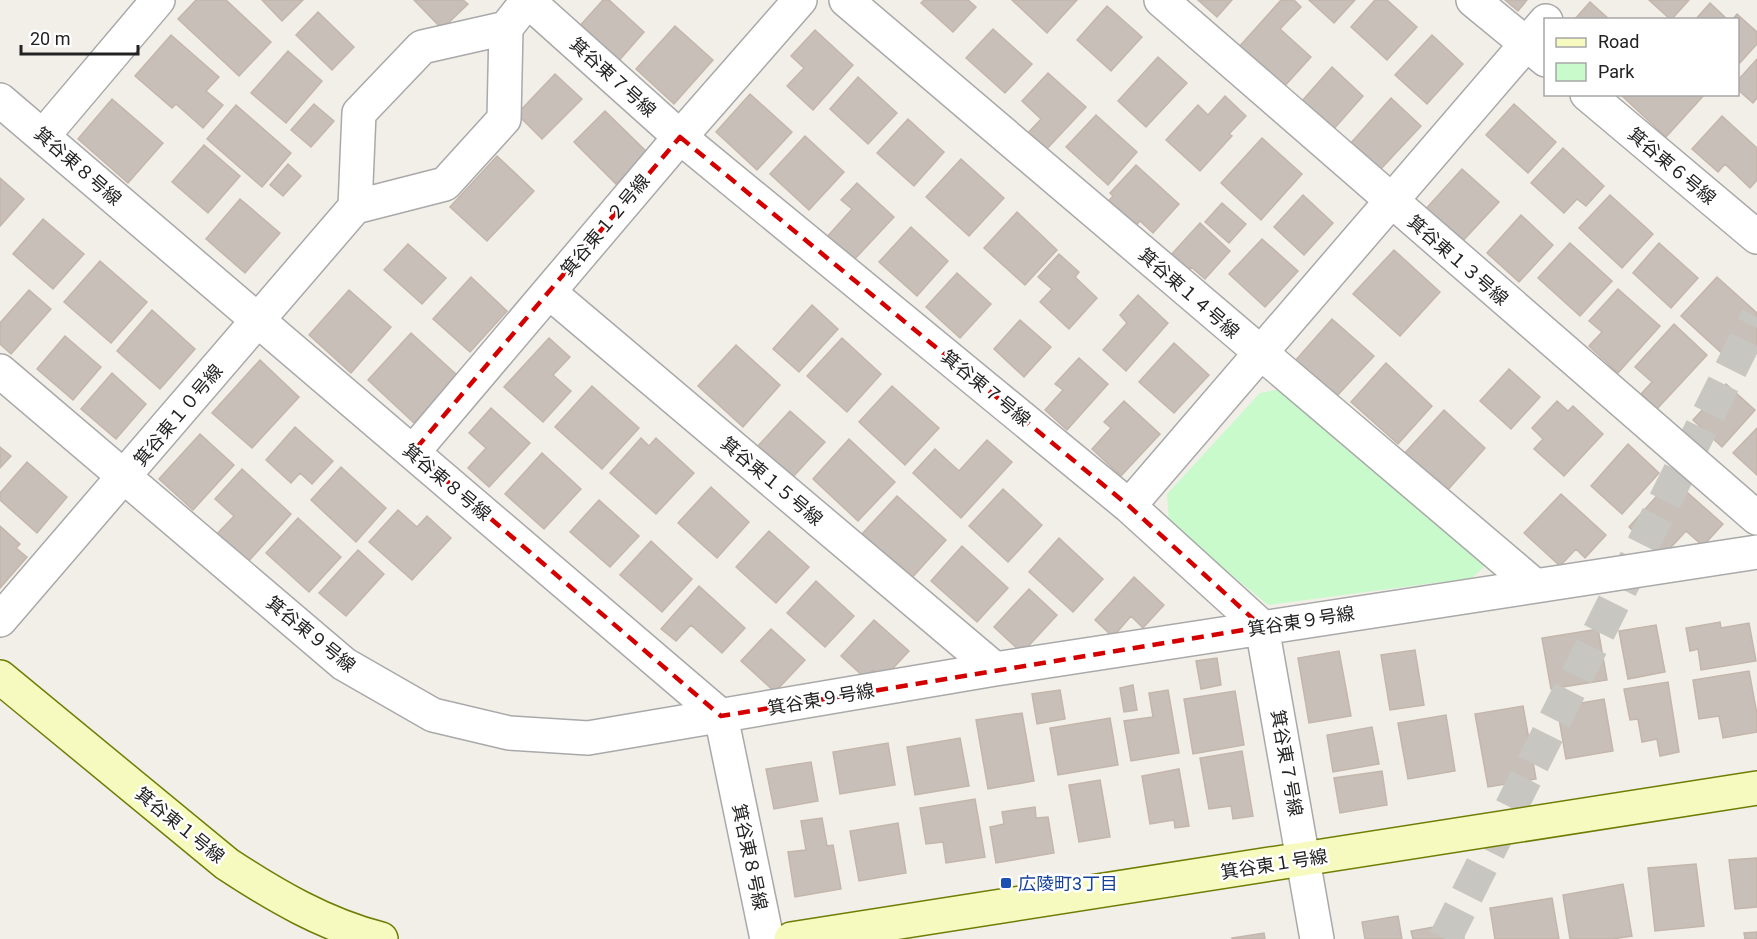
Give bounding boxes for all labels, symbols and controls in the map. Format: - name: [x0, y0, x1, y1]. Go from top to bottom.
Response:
- scale bar: [21, 18, 138, 56]
- legend: [1544, 18, 1739, 96]
- text: 20 m: [30, 28, 70, 49]
- text: Road: [1598, 31, 1639, 52]
- street label: 箕谷東７号線: [566, 33, 660, 121]
- text: Park: [1598, 61, 1635, 82]
- street label: 箕谷東８号線: [30, 123, 126, 209]
- street label: 箕谷東６号線: [1624, 123, 1720, 209]
- street label: 箕谷東１２号線: [556, 170, 654, 280]
- street label: 箕谷東１３号線: [1404, 211, 1512, 309]
- street label: 箕谷東１４号線: [1135, 244, 1243, 342]
- street label: 箕谷東７号線: [937, 346, 1035, 430]
- street label: 箕谷東１０号線: [129, 360, 227, 470]
- street label: 箕谷東１５号線: [717, 432, 827, 530]
- street label: 箕谷東８号線: [399, 439, 495, 525]
- street label: 箕谷東９号線: [262, 592, 360, 676]
- street label: 箕谷東９号線: [1246, 602, 1356, 640]
- street label: 箕谷東９号線: [766, 679, 876, 719]
- street label: 箕谷東７号線: [1267, 708, 1307, 818]
- street label: 箕谷東１号線: [131, 783, 229, 867]
- street label: 箕谷東８号線: [729, 802, 771, 912]
- street label: 箕谷東１号線: [1219, 845, 1329, 883]
- place label: 広陵町3丁目: [1018, 873, 1118, 894]
- marker: 広陵町3丁目: [999, 876, 1013, 890]

